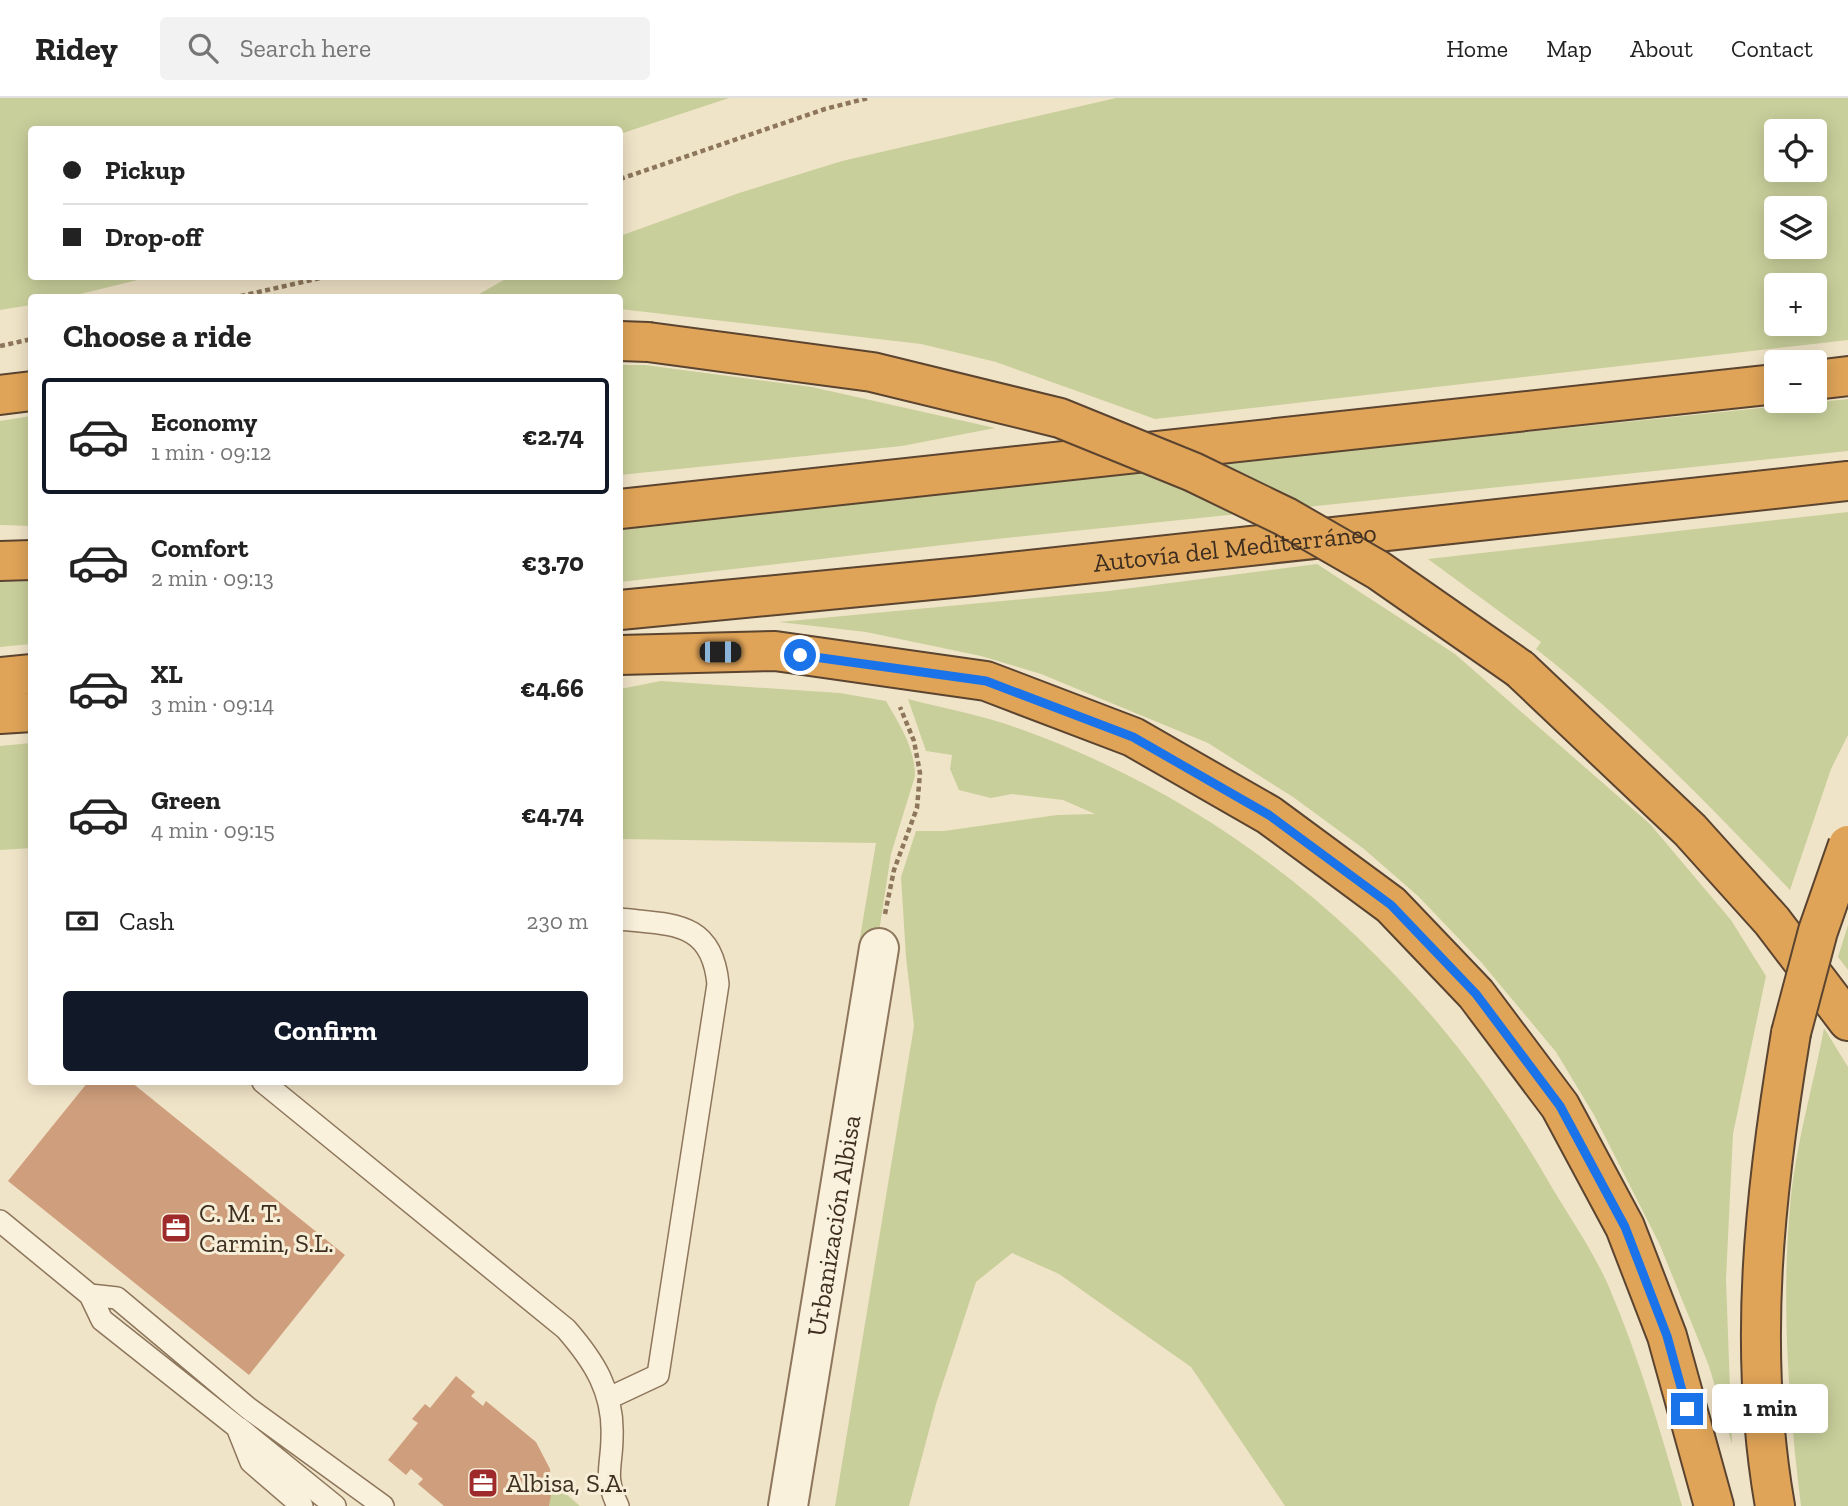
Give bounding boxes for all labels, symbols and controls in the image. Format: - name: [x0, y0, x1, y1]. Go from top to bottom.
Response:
- search box: [160, 17, 650, 80]
- text: Ridey: [35, 29, 118, 68]
- icon: search: [184, 29, 222, 67]
- text: Search here: [240, 32, 371, 64]
- text: Home: [1446, 34, 1508, 63]
- text: Map: [1546, 34, 1592, 63]
- text: About: [1630, 34, 1693, 63]
- text: Contact: [1731, 34, 1813, 63]
- map controls: [1764, 119, 1827, 413]
- button: locate: [1764, 119, 1827, 182]
- text: Pickup: [105, 154, 185, 186]
- button: layers: [1764, 196, 1827, 259]
- text: Drop-off: [105, 221, 202, 253]
- button: +: [1764, 273, 1827, 336]
- text: Choose a ride: [63, 317, 251, 355]
- button: −: [1764, 350, 1827, 413]
- icon: car: [67, 405, 130, 468]
- text: Economy: [151, 406, 257, 438]
- text: €2.74: [522, 420, 584, 452]
- text: 1 min · 09:12: [151, 438, 271, 466]
- street label: Autovía del Mediterráneo: [1092, 516, 1378, 579]
- icon: car: [67, 531, 130, 594]
- text: Comfort: [151, 532, 248, 564]
- text: €3.70: [522, 546, 584, 578]
- text: 2 min · 09:13: [151, 564, 274, 592]
- route start: [784, 639, 816, 671]
- car: [700, 642, 742, 663]
- icon: car: [67, 657, 130, 720]
- text: XL: [151, 658, 183, 690]
- text: €4.66: [520, 672, 584, 704]
- text: 3 min · 09:14: [151, 690, 274, 718]
- icon: car: [67, 783, 130, 846]
- text: Green: [151, 784, 221, 816]
- text: €4.74: [521, 798, 584, 830]
- text: 4 min · 09:15: [151, 816, 275, 844]
- icon: cash: [63, 902, 101, 940]
- text: Cash: [119, 905, 174, 937]
- text: 230 m: [527, 907, 588, 935]
- button: Confirm: [63, 991, 588, 1071]
- street label: Urbanización Albisa: [800, 1112, 868, 1339]
- place label: C. M. T. Carmin, S.L.: [199, 1197, 334, 1259]
- office icon: C. M. T. Carmin, S.L.: [159, 1211, 193, 1245]
- callout: 1 min: [1712, 1384, 1827, 1434]
- route end: [1671, 1393, 1703, 1425]
- text: 1 min: [1743, 1394, 1797, 1422]
- office icon: Albisa, S.A.: [466, 1466, 500, 1500]
- place label: Albisa, S.A.: [506, 1467, 627, 1499]

